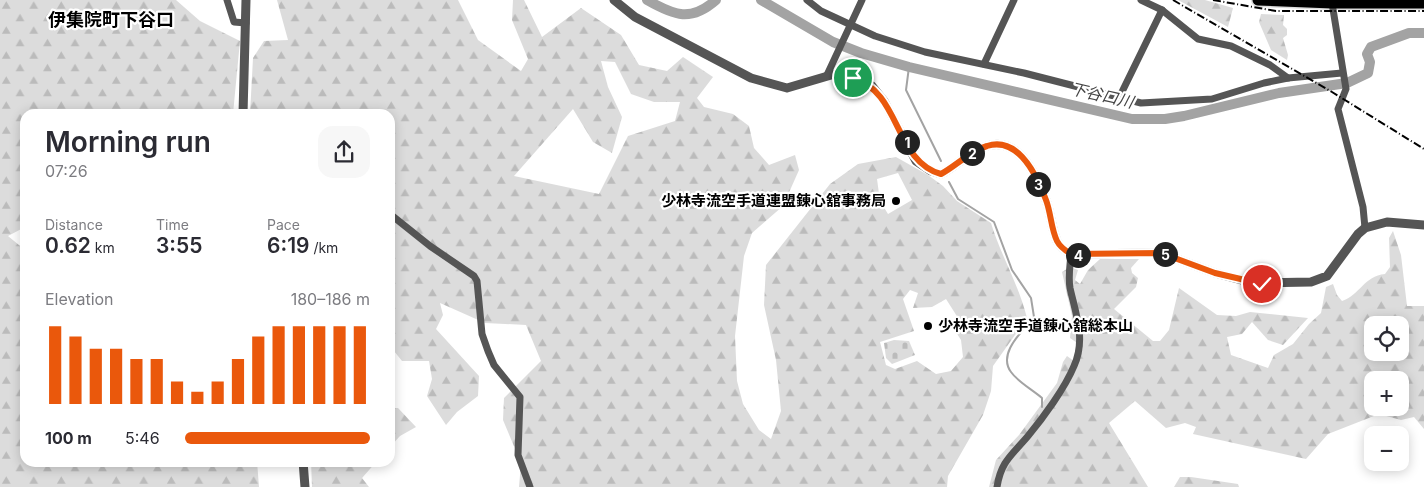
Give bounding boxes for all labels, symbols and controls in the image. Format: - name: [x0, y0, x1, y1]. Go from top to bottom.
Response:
- district label: 伊集院町下谷口: [48, 9, 174, 30]
- pin: [832, 57, 874, 99]
- icon: arrive: [839, 64, 867, 92]
- water label: 下谷口川: [1069, 78, 1137, 112]
- text: Morning run: [45, 125, 211, 159]
- button: share: [318, 126, 370, 178]
- pin: 1: [894, 130, 920, 154]
- text: 1: [904, 134, 911, 151]
- pin: 2: [960, 140, 984, 166]
- text: 2: [968, 145, 977, 162]
- text: 07:26: [45, 161, 88, 181]
- pin: 3: [1026, 172, 1050, 196]
- text: 3: [1034, 176, 1043, 193]
- place label: 少林寺流空手道連盟錬心舘事務局: [661, 191, 886, 210]
- marker: 少林寺流空手道連盟錬心舘事務局: [890, 195, 902, 207]
- text: Distance: [45, 216, 103, 233]
- text: Time: [156, 216, 189, 233]
- text: Pace: [267, 216, 300, 233]
- text: 0.62: [45, 233, 91, 258]
- text: 3:55: [156, 233, 202, 258]
- text: 6:19: [267, 233, 309, 258]
- text: km: [91, 239, 115, 256]
- text: /km: [309, 239, 338, 256]
- pin: 4: [1066, 242, 1090, 268]
- pin: 5: [1152, 242, 1178, 266]
- text: 5: [1161, 246, 1170, 263]
- text: 4: [1074, 247, 1083, 264]
- pin: [1241, 263, 1283, 305]
- icon: check: [1248, 270, 1276, 298]
- text: Elevation: [45, 289, 114, 309]
- text: 180–186 m: [291, 289, 370, 309]
- place label: 少林寺流空手道錬心舘総本山: [938, 316, 1133, 335]
- map controls: [1364, 316, 1409, 471]
- button: locate: [1364, 316, 1409, 361]
- marker: 少林寺流空手道錬心舘総本山: [922, 320, 934, 332]
- button: +: [1364, 371, 1409, 416]
- button: −: [1364, 426, 1409, 471]
- text: 100 m: [45, 428, 92, 448]
- text: 5:46: [125, 428, 160, 448]

